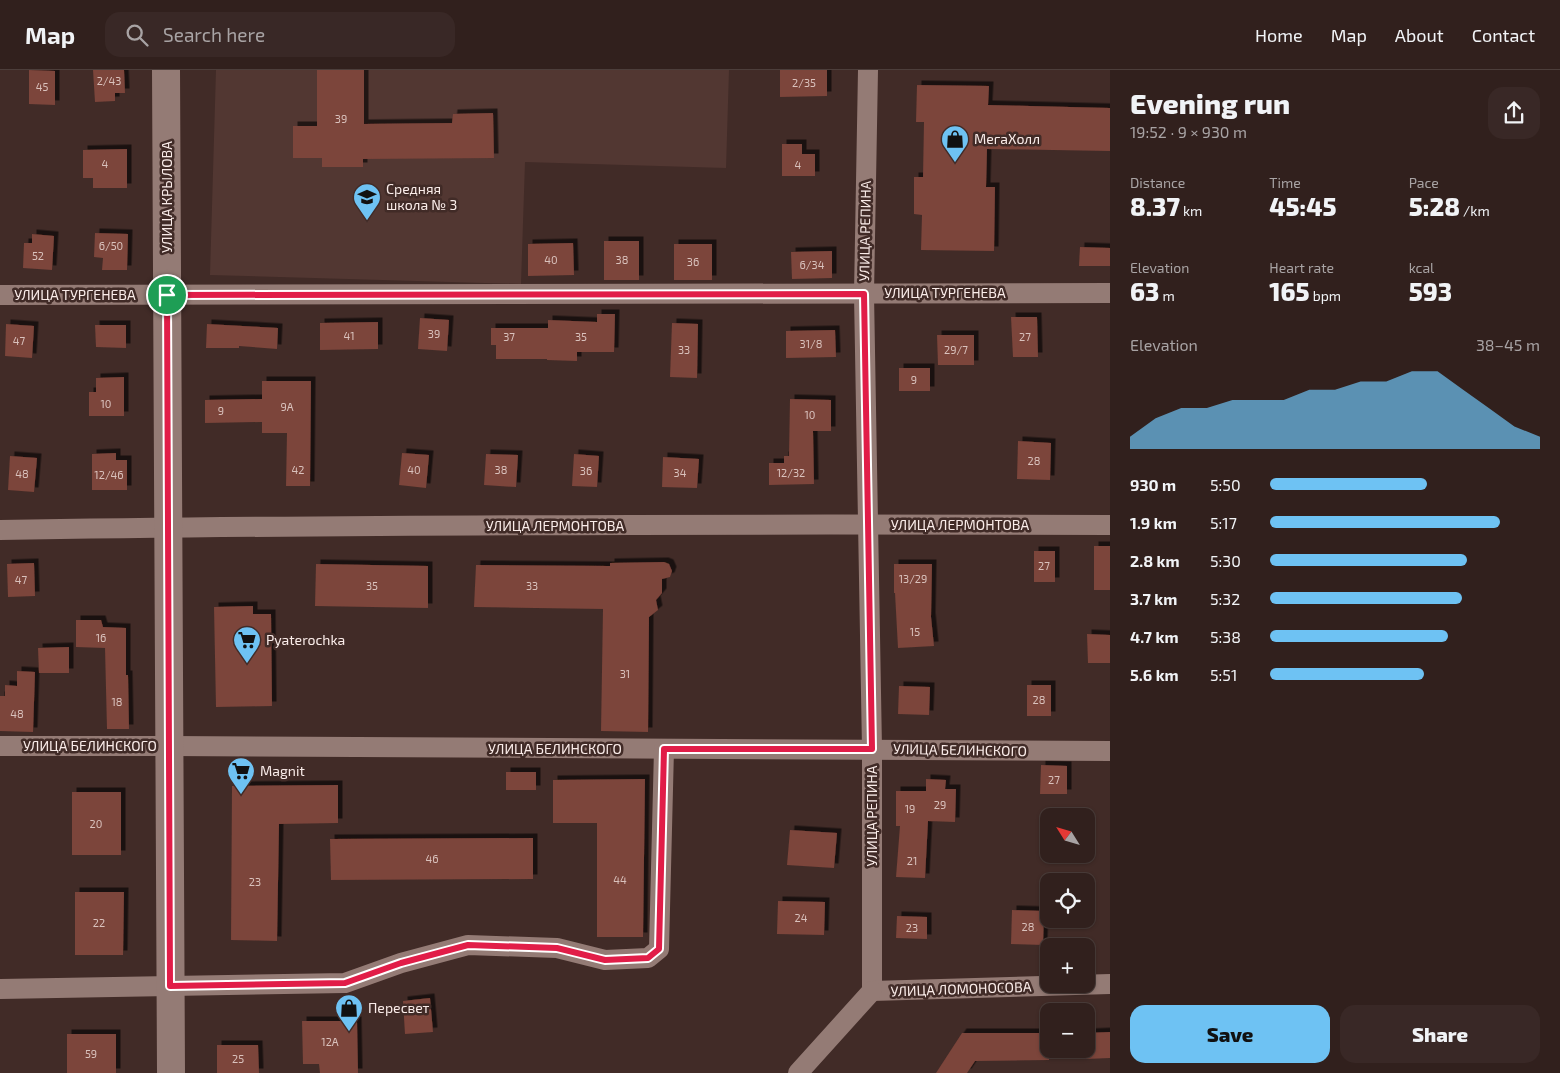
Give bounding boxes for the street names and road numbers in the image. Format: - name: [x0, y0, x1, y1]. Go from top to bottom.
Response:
- street label: УЛИЦА КРЫЛОВА: [158, 141, 175, 253]
- street label: УЛИЦА РЕПИНА: [855, 180, 874, 282]
- street label: УЛИЦА ТУРГЕНЕВА: [884, 284, 1006, 301]
- street label: УЛИЦА ТУРГЕНЕВА: [14, 286, 136, 303]
- street label: УЛИЦА ЛЕРМОНТОВА: [891, 516, 1030, 533]
- street label: УЛИЦА ЛЕРМОНТОВА: [486, 517, 625, 534]
- street label: УЛИЦА БЕЛИНСКОГО: [23, 737, 157, 754]
- street label: УЛИЦА БЕЛИНСКОГО: [488, 740, 622, 757]
- street label: УЛИЦА БЕЛИНСКОГО: [893, 740, 1027, 759]
- street label: УЛИЦА РЕПИНА: [863, 765, 880, 866]
- street label: УЛИЦА ЛОМОНОСОВА: [890, 978, 1032, 999]

